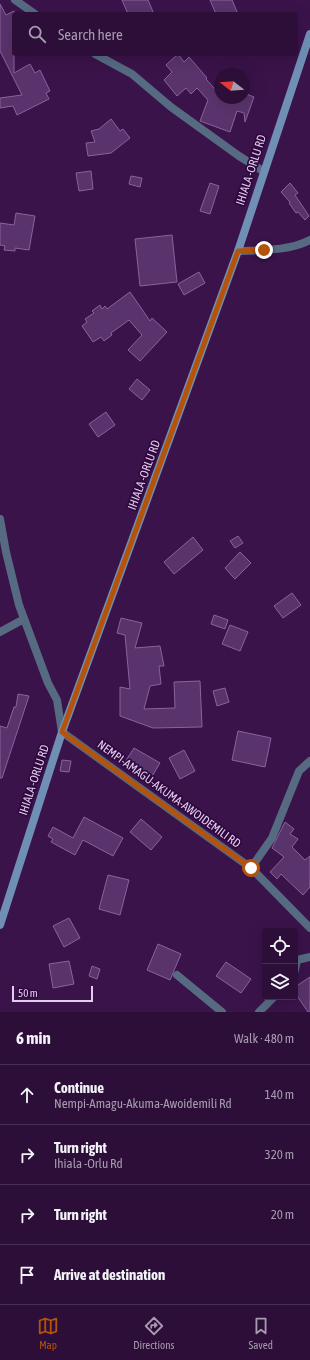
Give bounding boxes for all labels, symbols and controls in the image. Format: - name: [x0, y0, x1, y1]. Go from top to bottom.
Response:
- search box: [12, 12, 298, 56]
- icon: search: [26, 23, 48, 45]
- text: Search here: [58, 26, 123, 43]
- north arrow: [214, 68, 250, 104]
- street label: IHIALA -ORLU RD: [233, 133, 269, 207]
- route end: [255, 241, 273, 259]
- street label: IHIALA -ORLU RD: [125, 438, 163, 512]
- street label: NEMPI-AMAGU-AKUMA-AWOIDEMILI RD: [95, 737, 244, 851]
- street label: IHIALA -ORLU RD: [16, 743, 52, 817]
- route start: [242, 859, 260, 877]
- map controls: [262, 928, 298, 1000]
- button: locate: [262, 928, 298, 964]
- button: layers: [262, 964, 298, 1000]
- scale bar: [12, 984, 93, 1003]
- text: 50 m: [18, 987, 38, 999]
- text: 6 min: [16, 1028, 51, 1048]
- text: Walk · 480 m: [234, 1031, 294, 1046]
- text: Continue: [54, 1079, 104, 1096]
- icon: ahead: [16, 1084, 38, 1106]
- text: 140 m: [265, 1087, 294, 1102]
- text: Nempi-Amagu-Akuma-Awoidemili Rd: [54, 1096, 232, 1111]
- text: Turn right: [54, 1139, 107, 1156]
- icon: right: [16, 1144, 38, 1166]
- text: 320 m: [265, 1147, 294, 1162]
- text: Ihiala -Orlu Rd: [54, 1156, 123, 1171]
- icon: right: [16, 1204, 38, 1226]
- text: Turn right: [54, 1206, 107, 1223]
- text: 20 m: [271, 1207, 294, 1222]
- icon: arrive: [16, 1264, 38, 1286]
- text: Arrive at destination: [54, 1266, 165, 1283]
- tab: Map: [37, 1315, 59, 1351]
- tab: Directions: [133, 1315, 174, 1351]
- tab: Saved: [249, 1315, 273, 1351]

